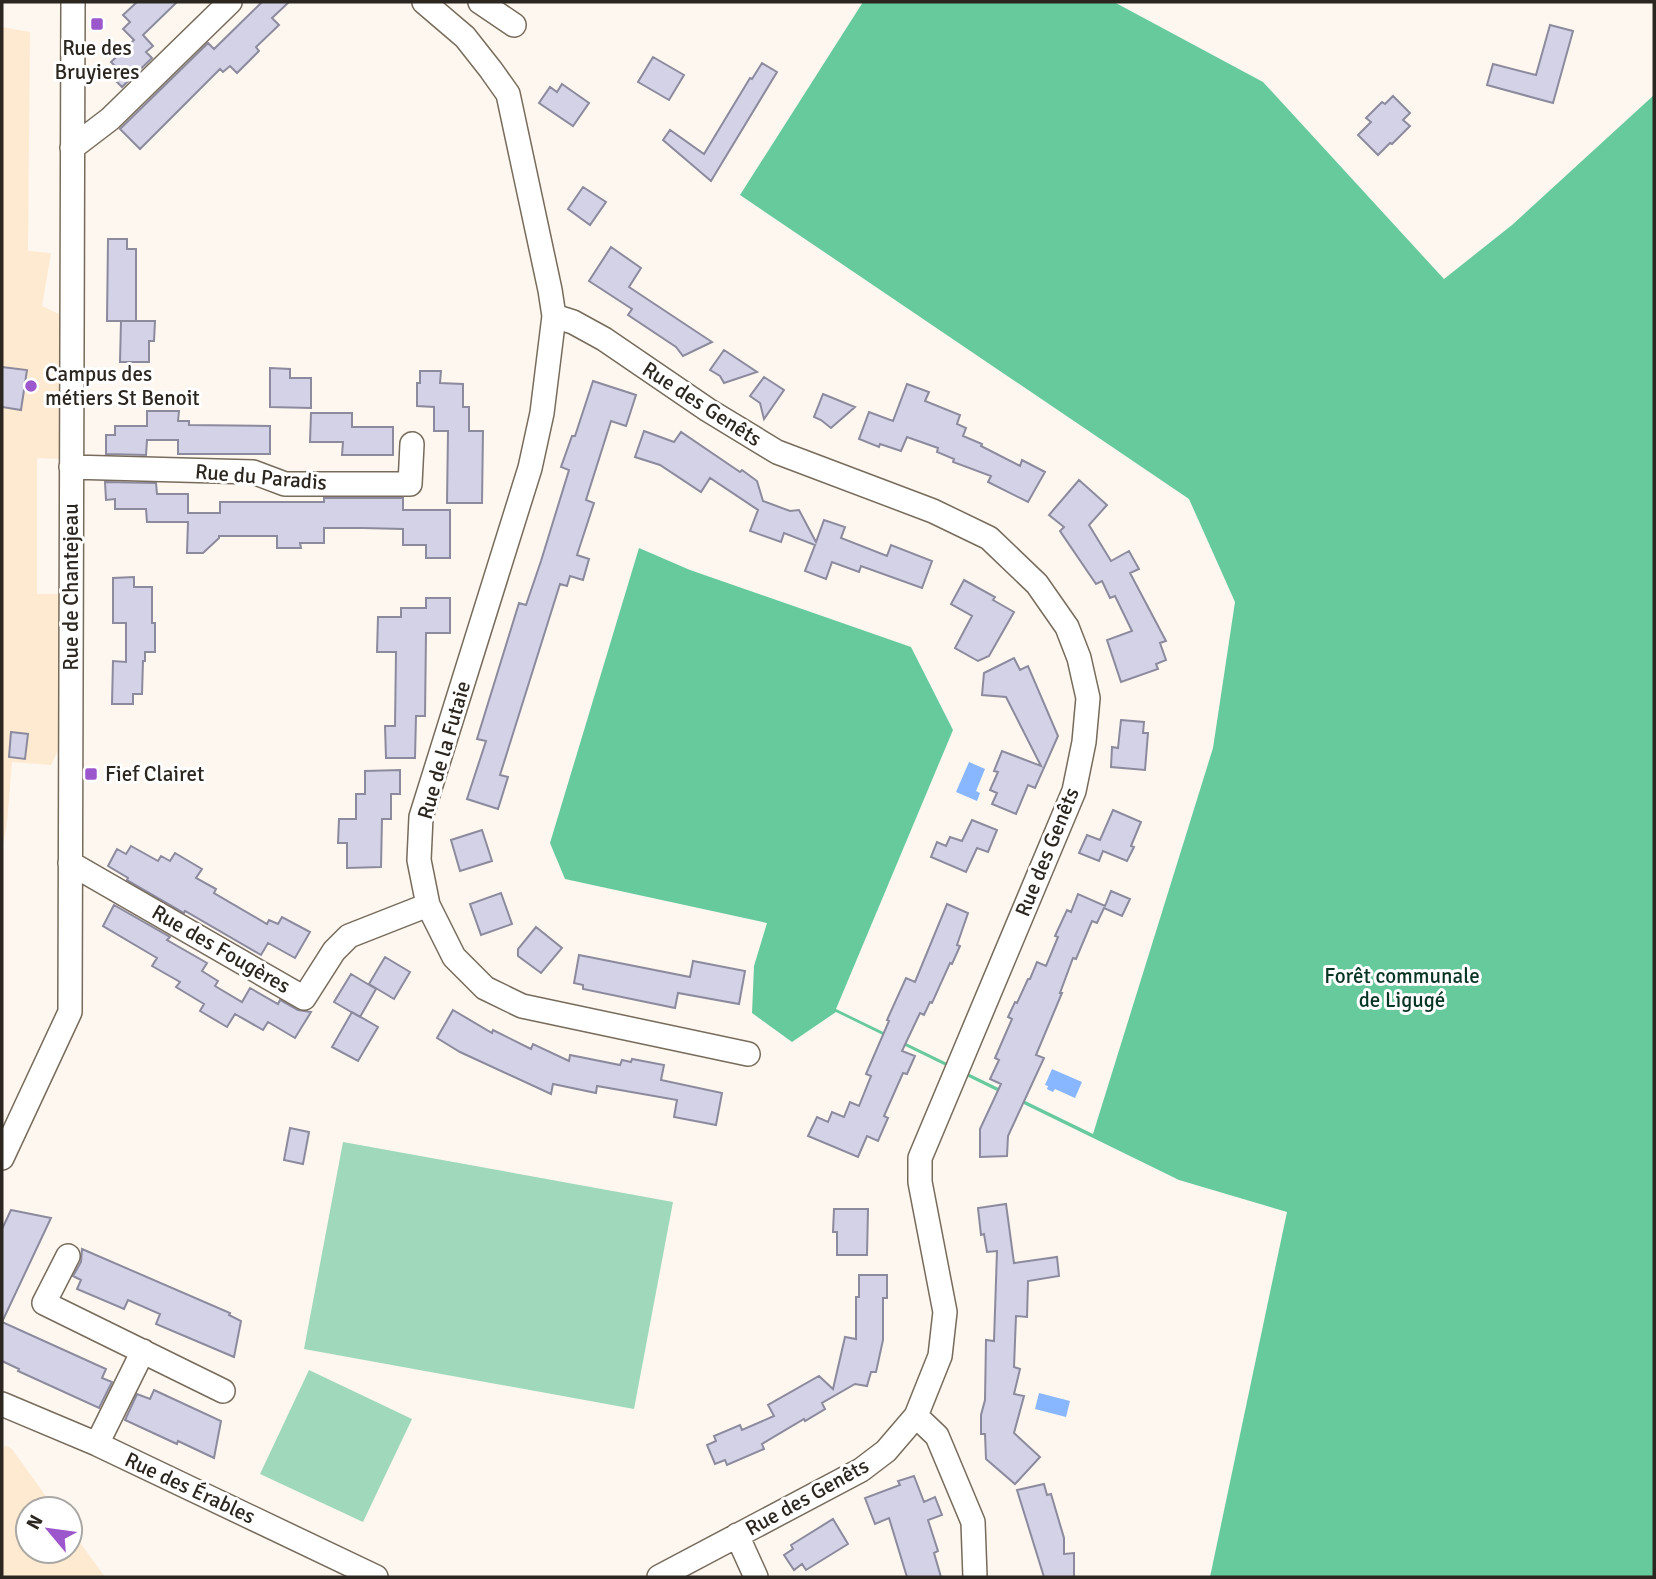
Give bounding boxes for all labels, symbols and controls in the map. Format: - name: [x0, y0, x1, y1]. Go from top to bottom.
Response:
- marker: Rue des Bruyieres: [89, 16, 105, 32]
- place label: Rue des Bruyieres: [55, 35, 139, 85]
- street label: Rue des Genêts: [638, 356, 766, 452]
- place label: Campus des métiers St Benoit: [45, 361, 200, 411]
- marker: Campus des métiers St Benoit: [23, 378, 39, 394]
- street label: Rue du Paradis: [194, 458, 328, 496]
- street label: Rue de Chantejeau: [58, 503, 84, 671]
- street label: Rue de la Futaie: [412, 678, 476, 822]
- place label: Fief Clairet: [105, 761, 204, 787]
- marker: Fief Clairet: [83, 766, 99, 782]
- street label: Rue des Genêts: [1009, 784, 1085, 920]
- street label: Rue des Fougères: [147, 899, 295, 999]
- park label: Forêt communale de Ligugé: [1324, 963, 1480, 1013]
- street label: Rue des Érables: [121, 1446, 259, 1530]
- street label: Rue des Genêts: [741, 1452, 873, 1542]
- north arrow: [14, 1495, 84, 1565]
- text: N: [21, 1511, 49, 1534]

